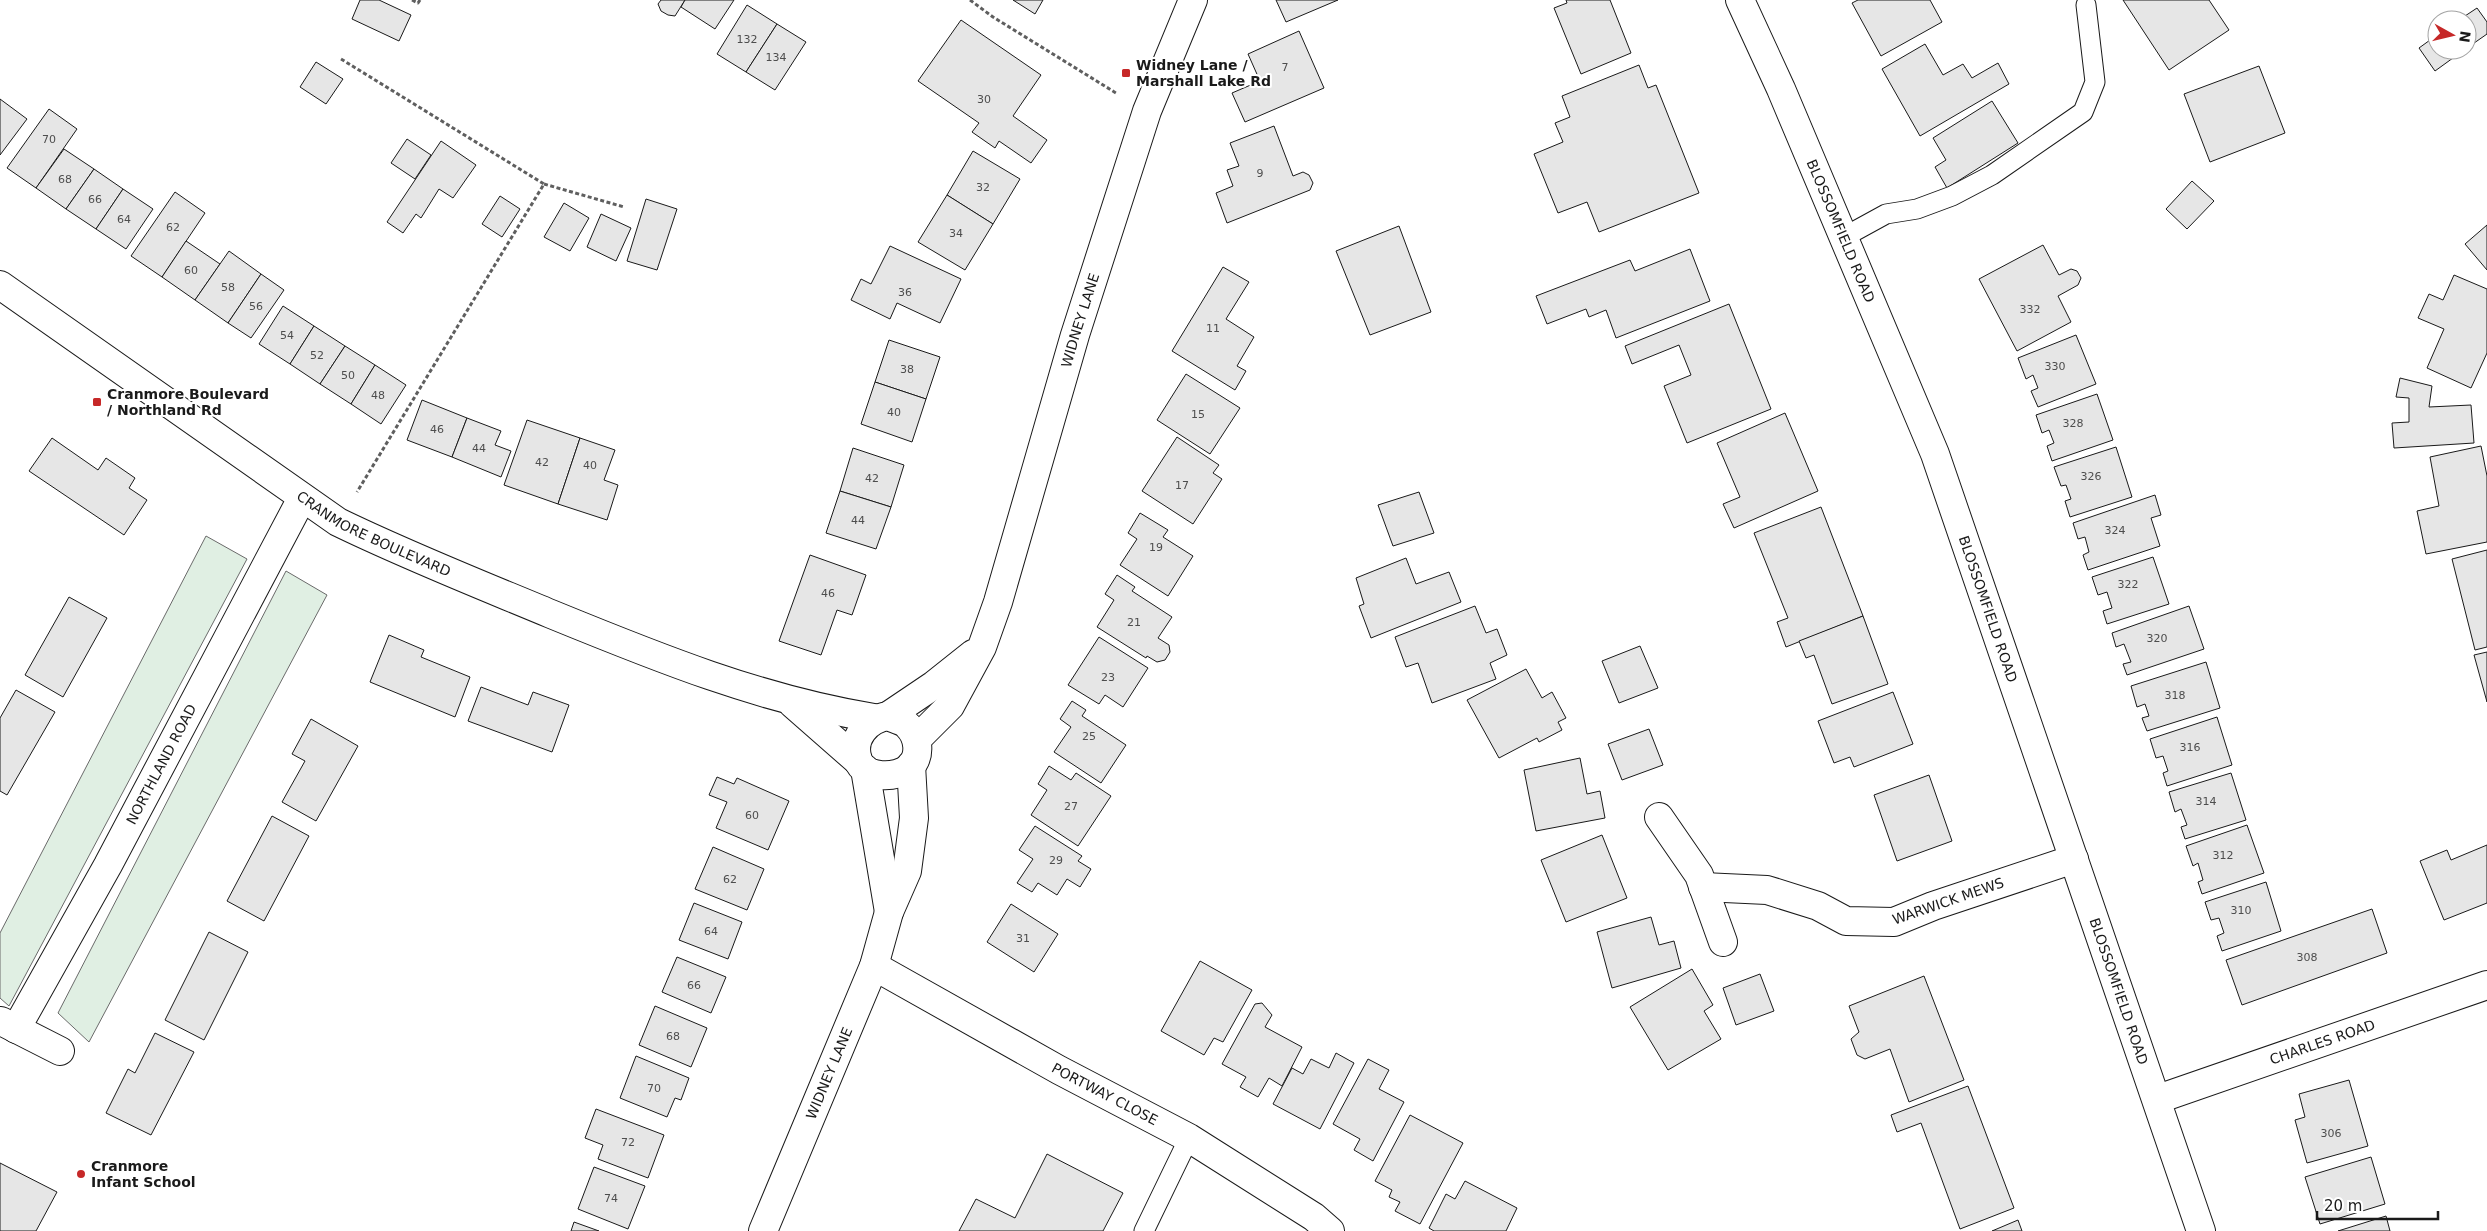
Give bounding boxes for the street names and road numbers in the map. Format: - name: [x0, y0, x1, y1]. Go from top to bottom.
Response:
- street label: BLOSSOMFIELD ROAD: [1804, 157, 1878, 305]
- street label: WIDNEY LANE: [1058, 271, 1102, 369]
- street label: CRANMORE BOULEVARD: [294, 488, 453, 580]
- street label: BLOSSOMFIELD ROAD: [1956, 534, 2021, 684]
- street label: NORTHLAND ROAD: [123, 701, 200, 827]
- street label: WARWICK MEWS: [1890, 874, 2006, 928]
- street label: BLOSSOMFIELD ROAD: [2086, 916, 2151, 1067]
- street label: CHARLES ROAD: [2268, 1016, 2377, 1068]
- street label: WIDNEY LANE: [803, 1025, 855, 1122]
- street label: PORTWAY CLOSE: [1049, 1060, 1161, 1128]

